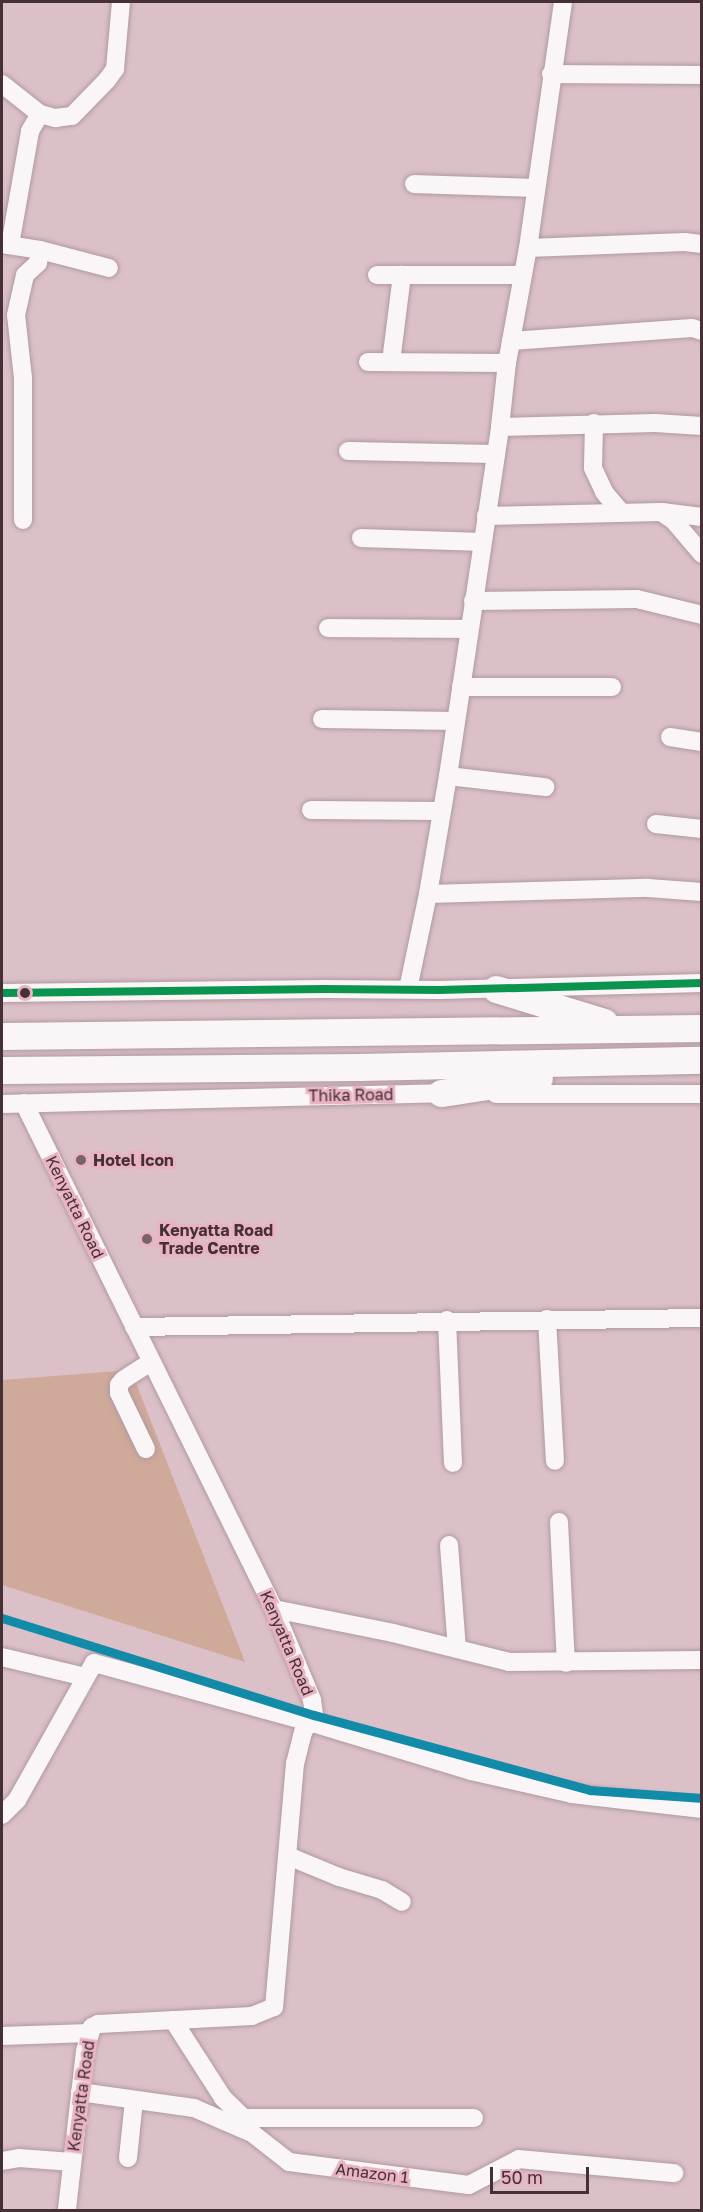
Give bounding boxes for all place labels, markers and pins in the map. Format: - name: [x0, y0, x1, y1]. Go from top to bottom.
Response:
- unlabelled marker: [19, 987, 31, 999]
- place label: Hotel Icon: [93, 1150, 174, 1170]
- marker: Hotel Icon: [74, 1153, 88, 1167]
- place label: Kenyatta Road Trade Centre: [159, 1220, 273, 1258]
- marker: Kenyatta Road Trade Centre: [140, 1232, 154, 1246]

